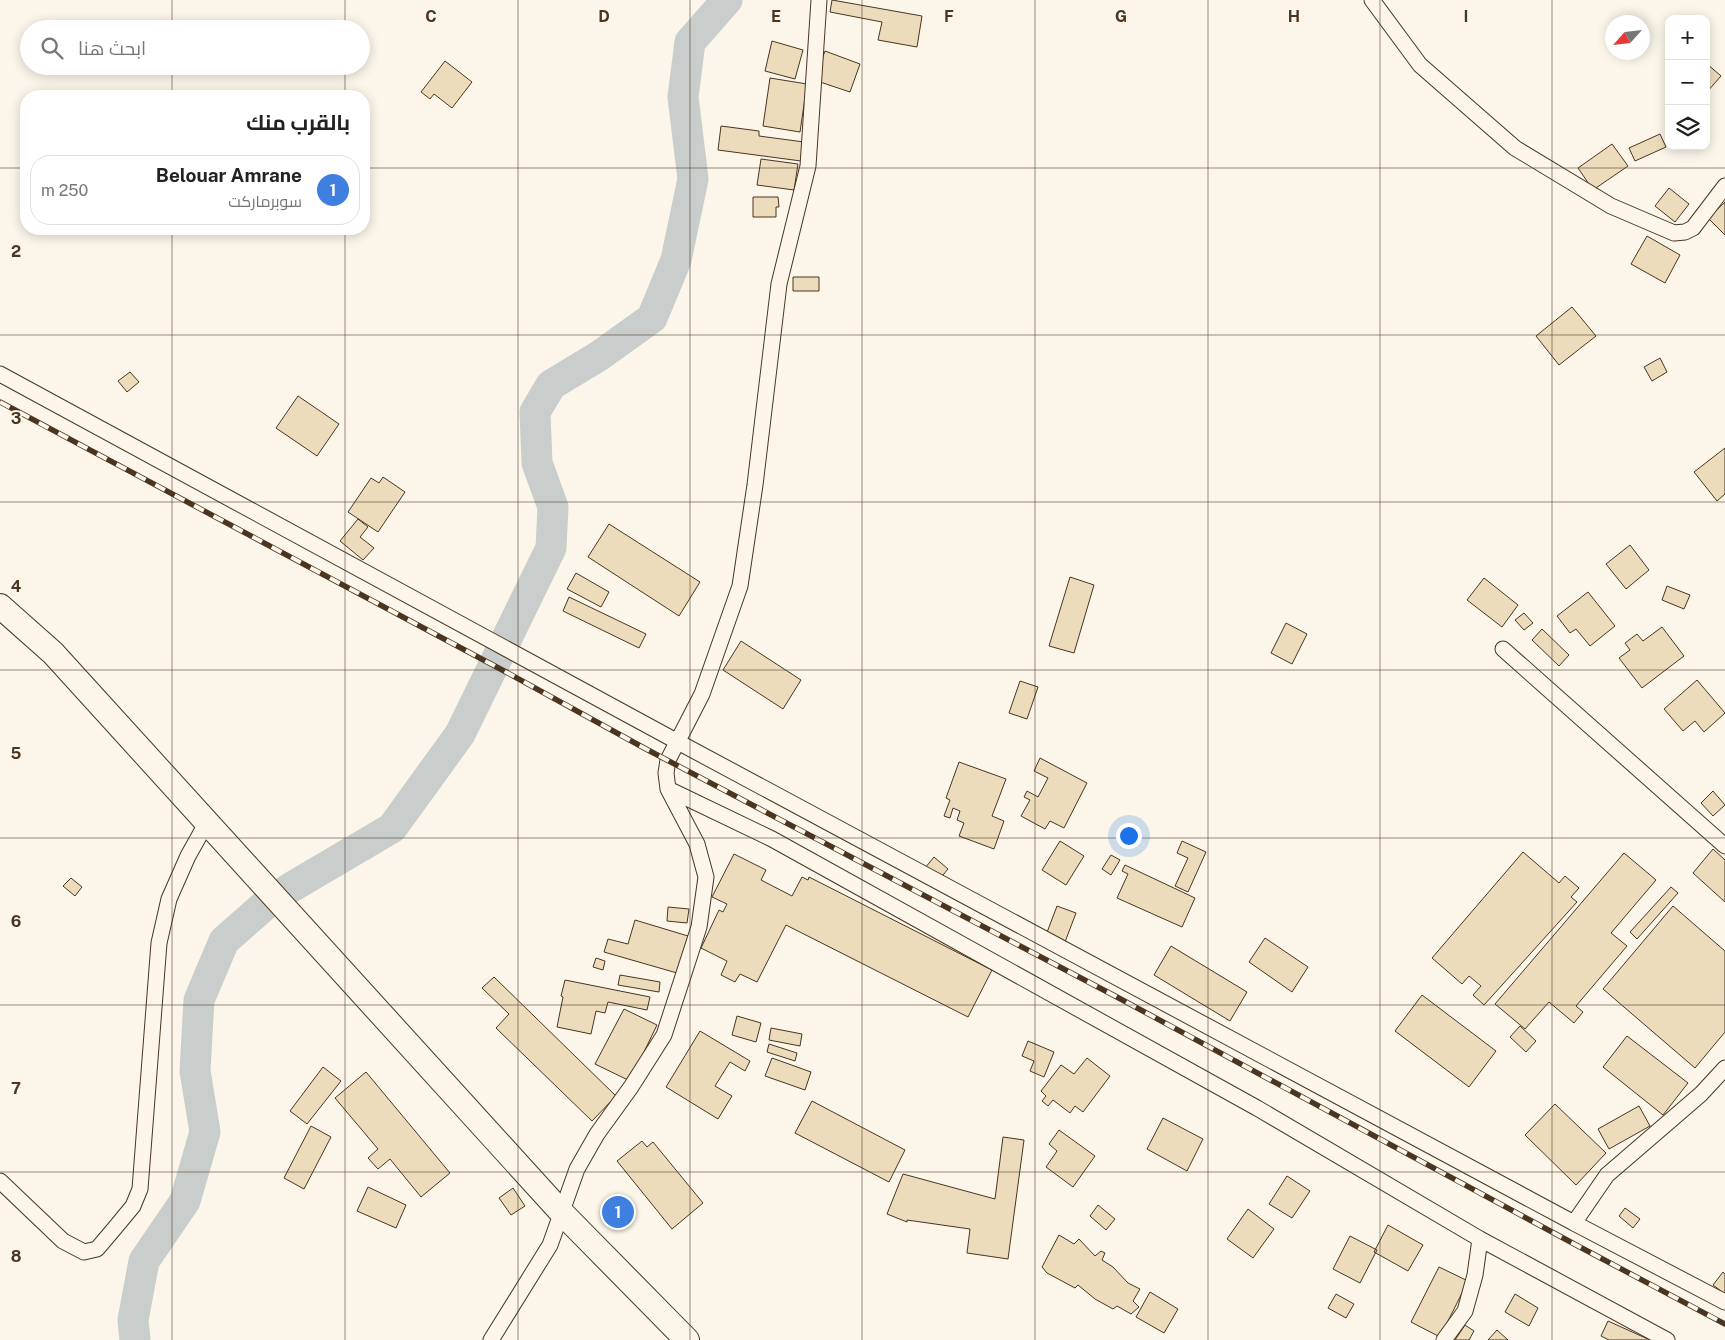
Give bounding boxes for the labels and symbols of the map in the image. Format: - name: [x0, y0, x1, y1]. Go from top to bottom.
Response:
- text: C: [425, 7, 437, 26]
- text: D: [598, 7, 610, 26]
- text: E: [771, 7, 781, 26]
- text: F: [944, 7, 954, 26]
- text: G: [1115, 7, 1127, 26]
- text: H: [1288, 7, 1300, 26]
- text: I: [1464, 7, 1468, 26]
- north arrow: [1605, 15, 1650, 60]
- text: 2: [11, 242, 21, 261]
- text: 3: [11, 409, 21, 428]
- text: 4: [11, 577, 22, 596]
- text: 5: [11, 744, 22, 763]
- your location: [1116, 823, 1142, 849]
- text: 6: [11, 912, 21, 931]
- text: 7: [11, 1079, 21, 1098]
- pin: 1: [602, 1193, 634, 1231]
- text: 8: [11, 1247, 22, 1266]

